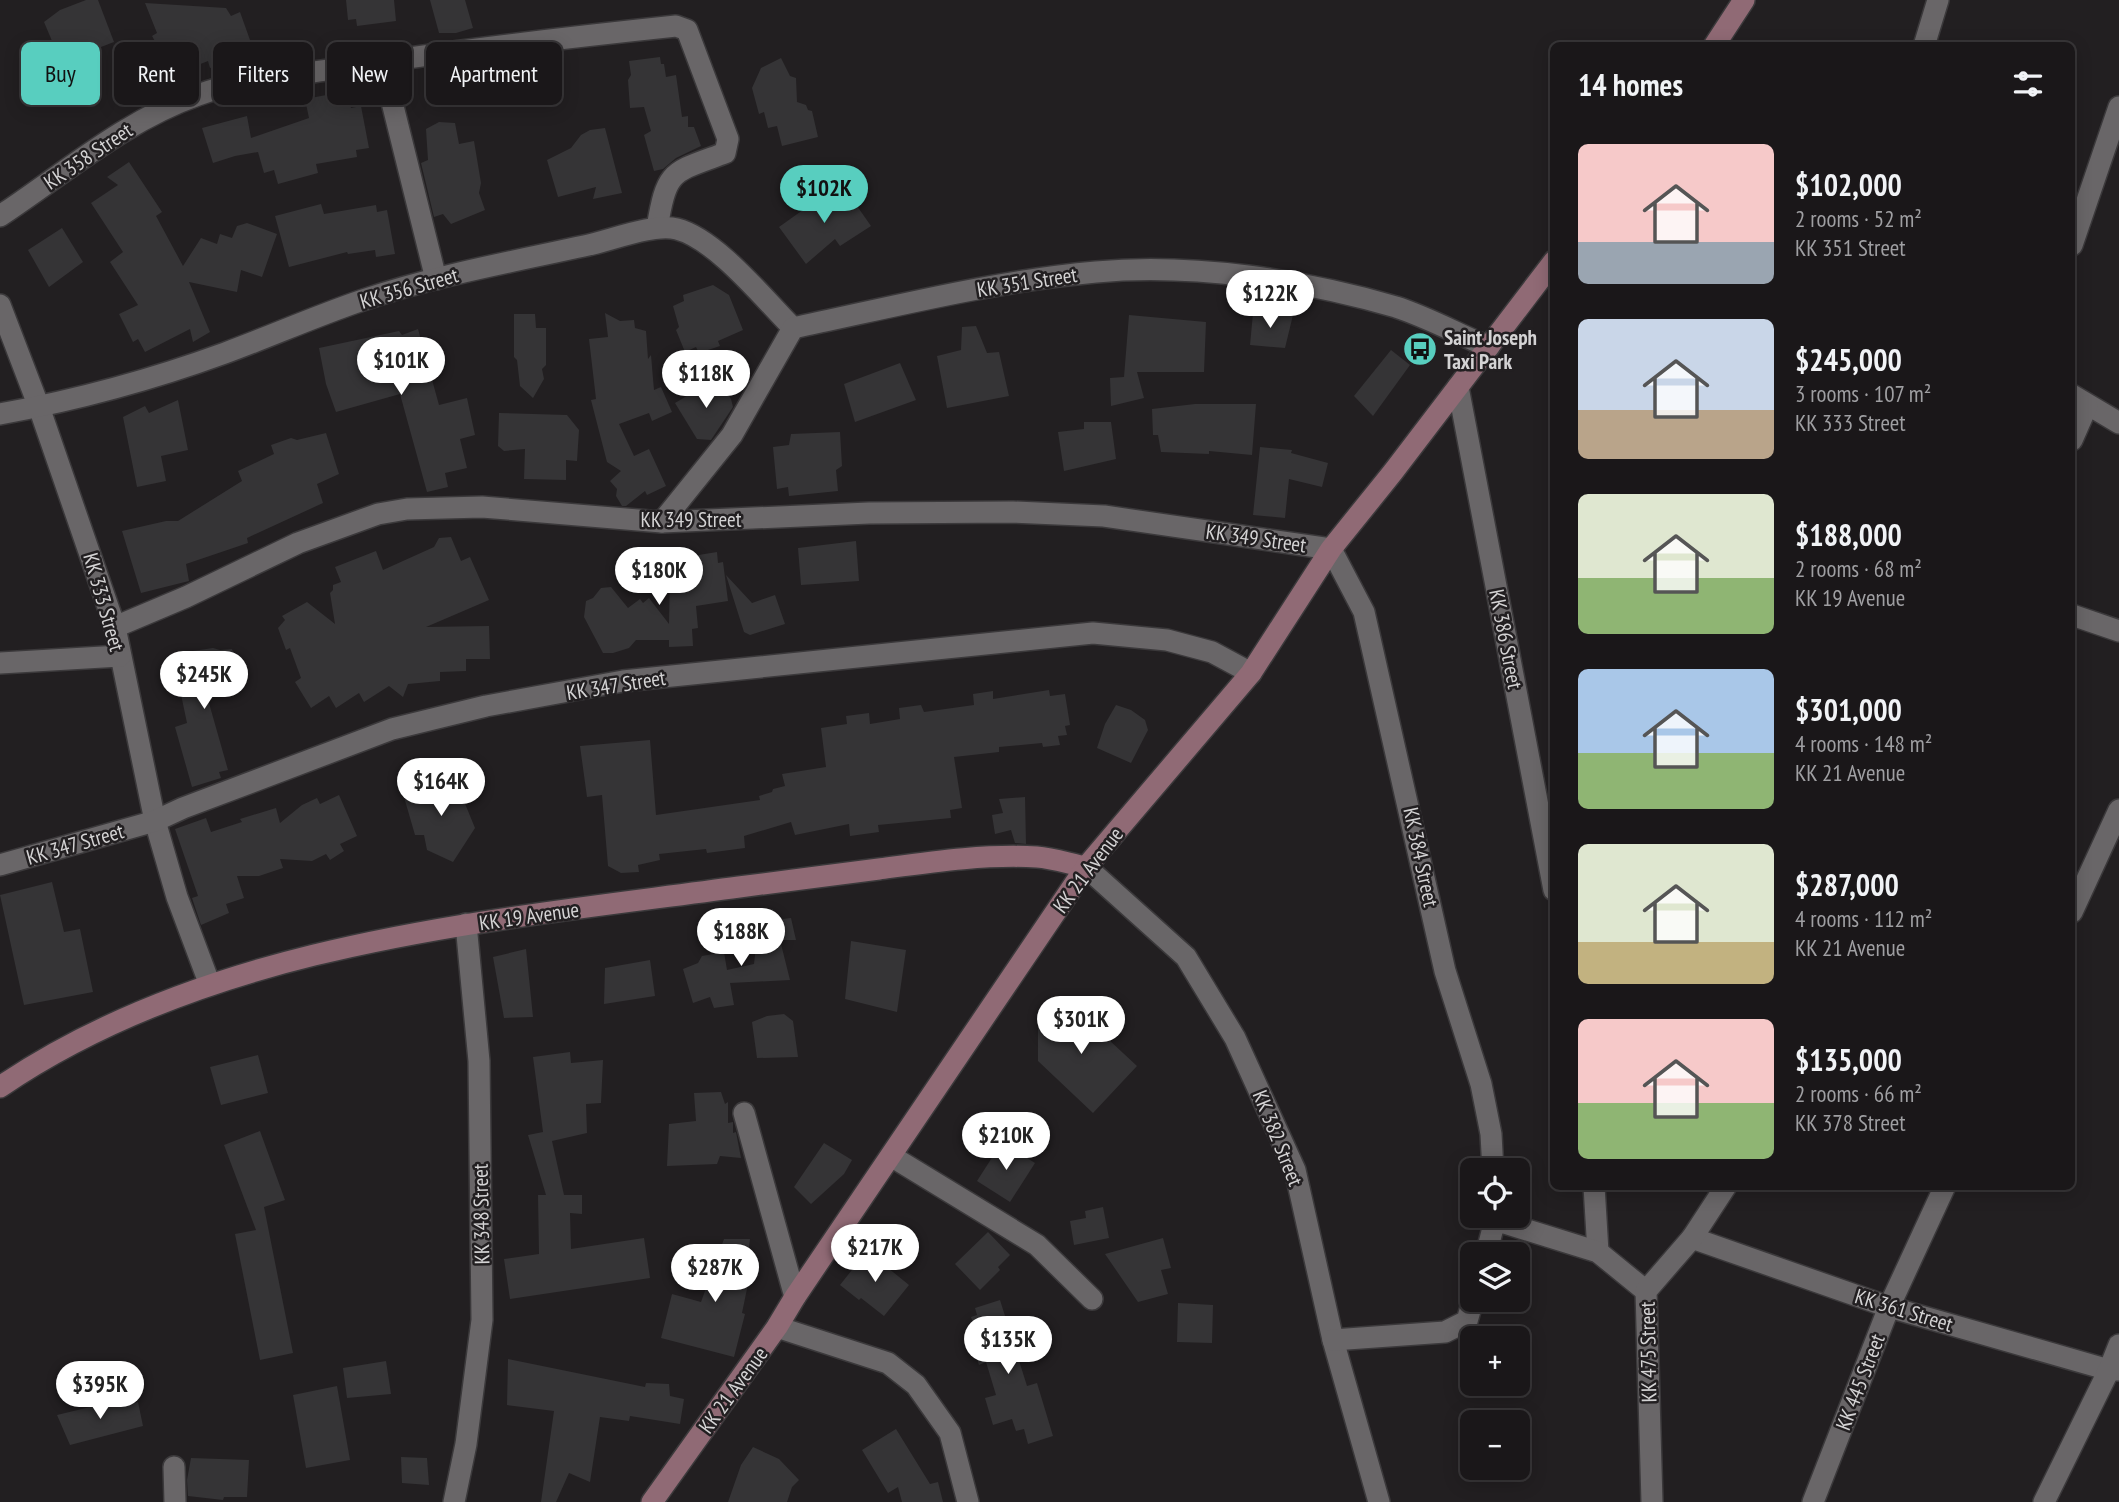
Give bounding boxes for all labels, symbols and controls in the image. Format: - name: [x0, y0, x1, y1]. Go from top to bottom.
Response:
- chip: Buy: [21, 42, 100, 105]
- chip: Rent: [114, 42, 199, 105]
- chip: Filters: [213, 42, 313, 105]
- chip: New: [327, 42, 412, 105]
- chip: Apartment: [426, 42, 562, 105]
- text: 14 homes: [1578, 65, 1683, 104]
- icon: filters: [2009, 65, 2047, 103]
- street label: KK 358 Street: [39, 116, 138, 195]
- text: $102,000: [1795, 165, 1902, 204]
- pin: $102K: [775, 166, 873, 225]
- icon: home: [1634, 172, 1718, 256]
- text: $102K: [796, 173, 852, 202]
- text: 2 rooms · 52 m²: [1795, 204, 1922, 233]
- text: KK 351 Street: [1795, 233, 1906, 262]
- street label: KK 356 Street: [357, 261, 461, 315]
- street label: KK 351 Street: [975, 261, 1079, 303]
- pin: $122K: [1221, 270, 1319, 330]
- text: $122K: [1242, 278, 1298, 307]
- place label: Saint Joseph Taxi Park: [1444, 324, 1537, 375]
- bus stop icon: Saint Joseph Taxi Park: [1401, 330, 1439, 368]
- pin: $101K: [352, 338, 450, 397]
- text: $245,000: [1795, 340, 1902, 379]
- text: $101K: [373, 345, 429, 374]
- icon: home: [1634, 347, 1718, 431]
- pin: $118K: [657, 350, 755, 410]
- text: $118K: [678, 358, 734, 387]
- text: 3 rooms · 107 m²: [1795, 379, 1931, 408]
- text: KK 333 Street: [1795, 408, 1906, 437]
- street label: KK 349 Street: [641, 506, 742, 533]
- text: $188,000: [1795, 515, 1902, 554]
- street label: KK 349 Street: [1204, 518, 1308, 558]
- icon: home: [1634, 522, 1718, 606]
- pin: $180K: [610, 548, 708, 607]
- street label: KK 333 Street: [77, 550, 131, 654]
- text: 2 rooms · 68 m²: [1795, 554, 1922, 583]
- text: $180K: [631, 555, 687, 584]
- text: KK 19 Avenue: [1795, 583, 1905, 612]
- street label: KK 386 Street: [1483, 587, 1529, 691]
- pin: $245K: [155, 652, 253, 711]
- text: $245K: [176, 659, 232, 688]
- street label: KK 347 Street: [564, 664, 668, 706]
- text: $301,000: [1795, 690, 1902, 729]
- icon: home: [1634, 697, 1718, 781]
- text: 4 rooms · 148 m²: [1795, 729, 1932, 758]
- pin: $164K: [392, 758, 490, 818]
- text: KK 21 Avenue: [1795, 758, 1905, 787]
- text: $164K: [413, 766, 469, 795]
- street label: KK 384 Street: [1397, 805, 1445, 909]
- street label: KK 347 Street: [23, 817, 127, 871]
- street label: KK 21 Avenue: [1047, 822, 1129, 918]
- text: $287,000: [1795, 865, 1899, 904]
- icon: home: [1634, 872, 1718, 956]
- street label: KK 19 Avenue: [477, 896, 581, 936]
- text: 4 rooms · 112 m²: [1795, 904, 1932, 933]
- pin: $188K: [692, 908, 790, 968]
- text: $188K: [713, 916, 769, 945]
- text: KK 21 Avenue: [1795, 933, 1905, 962]
- pin: $301K: [1032, 996, 1130, 1056]
- text: $301K: [1053, 1004, 1109, 1033]
- text: $135,000: [1795, 1040, 1902, 1079]
- icon: home: [1634, 1047, 1718, 1131]
- text: 2 rooms · 66 m²: [1795, 1079, 1922, 1108]
- street label: KK 382 Street: [1247, 1086, 1310, 1190]
- text: KK 378 Street: [1795, 1108, 1906, 1137]
- pin: $210K: [957, 1112, 1055, 1172]
- text: $210K: [978, 1120, 1034, 1149]
- map controls: [1460, 1158, 1530, 1480]
- button: locate: [1460, 1158, 1530, 1228]
- street label: KK 348 Street: [467, 1163, 495, 1265]
- pin: $217K: [826, 1224, 924, 1284]
- text: $217K: [847, 1232, 903, 1261]
- button: layers: [1460, 1242, 1530, 1312]
- pin: $287K: [666, 1244, 764, 1304]
- text: $287K: [687, 1252, 743, 1281]
- street label: KK 361 Street: [1852, 1282, 1956, 1338]
- street label: KK 475 Street: [1634, 1301, 1662, 1403]
- pin: $135K: [959, 1316, 1057, 1376]
- text: $135K: [980, 1324, 1036, 1353]
- button: +: [1460, 1326, 1530, 1396]
- street label: KK 445 Street: [1829, 1330, 1891, 1434]
- street label: KK 21 Avenue: [693, 1341, 773, 1439]
- pin: $395K: [51, 1362, 149, 1421]
- text: $395K: [72, 1369, 128, 1398]
- button: −: [1460, 1410, 1530, 1480]

